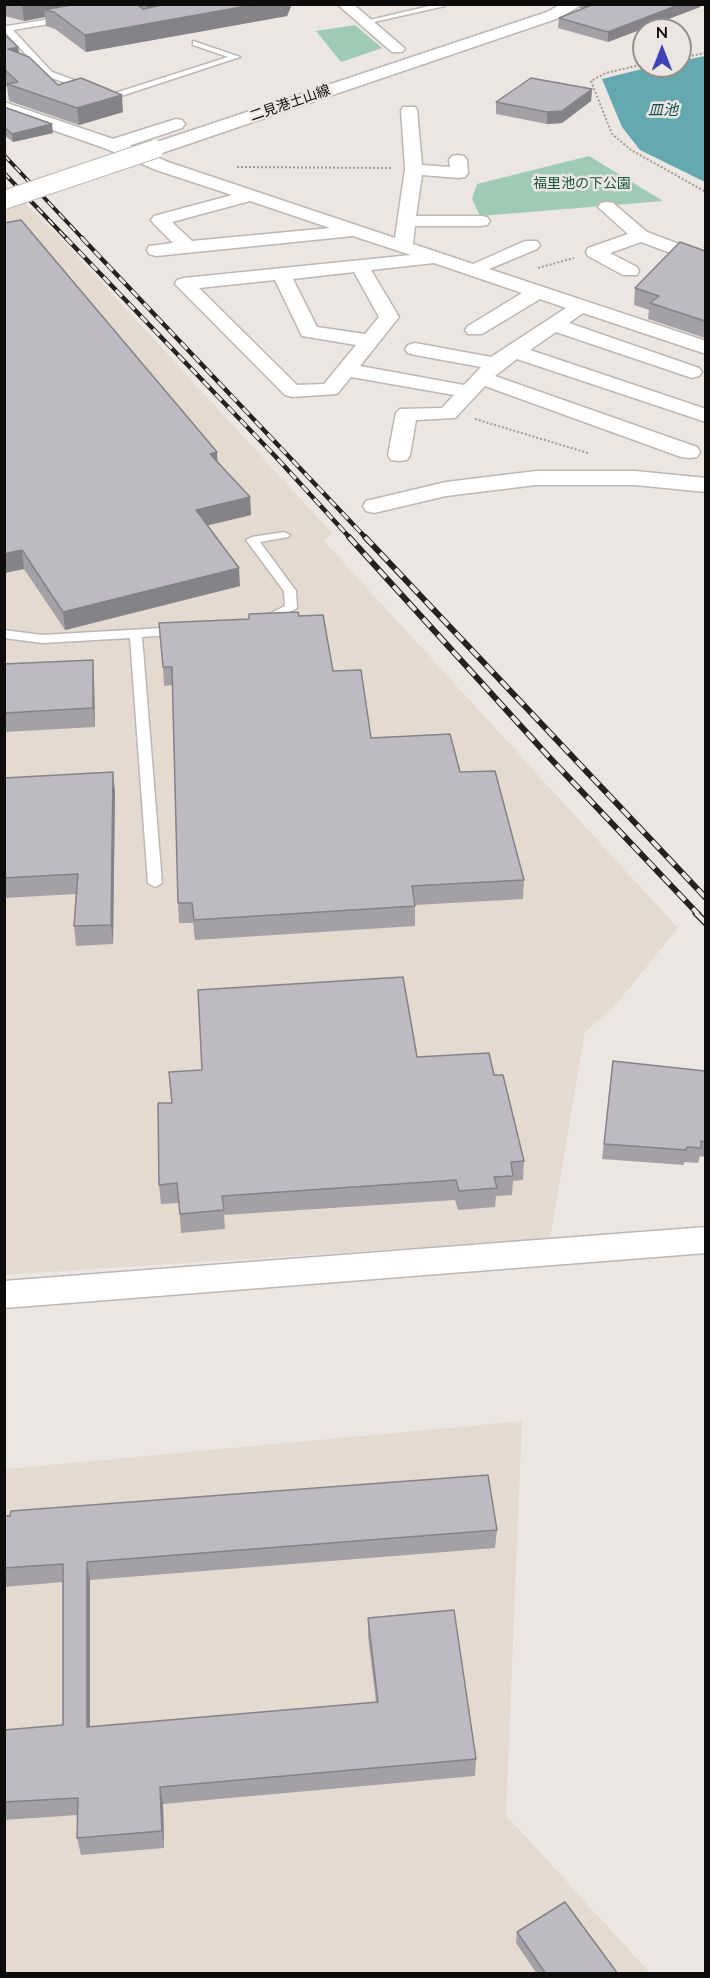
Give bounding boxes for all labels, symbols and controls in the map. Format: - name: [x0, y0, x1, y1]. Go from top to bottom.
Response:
- north arrow: [632, 18, 692, 78]
- text: N: [656, 22, 668, 41]
- street label: 二見港土山線: [248, 81, 332, 125]
- water label: 皿池: [648, 101, 678, 119]
- park label: 福里池の下公園: [533, 175, 631, 191]

